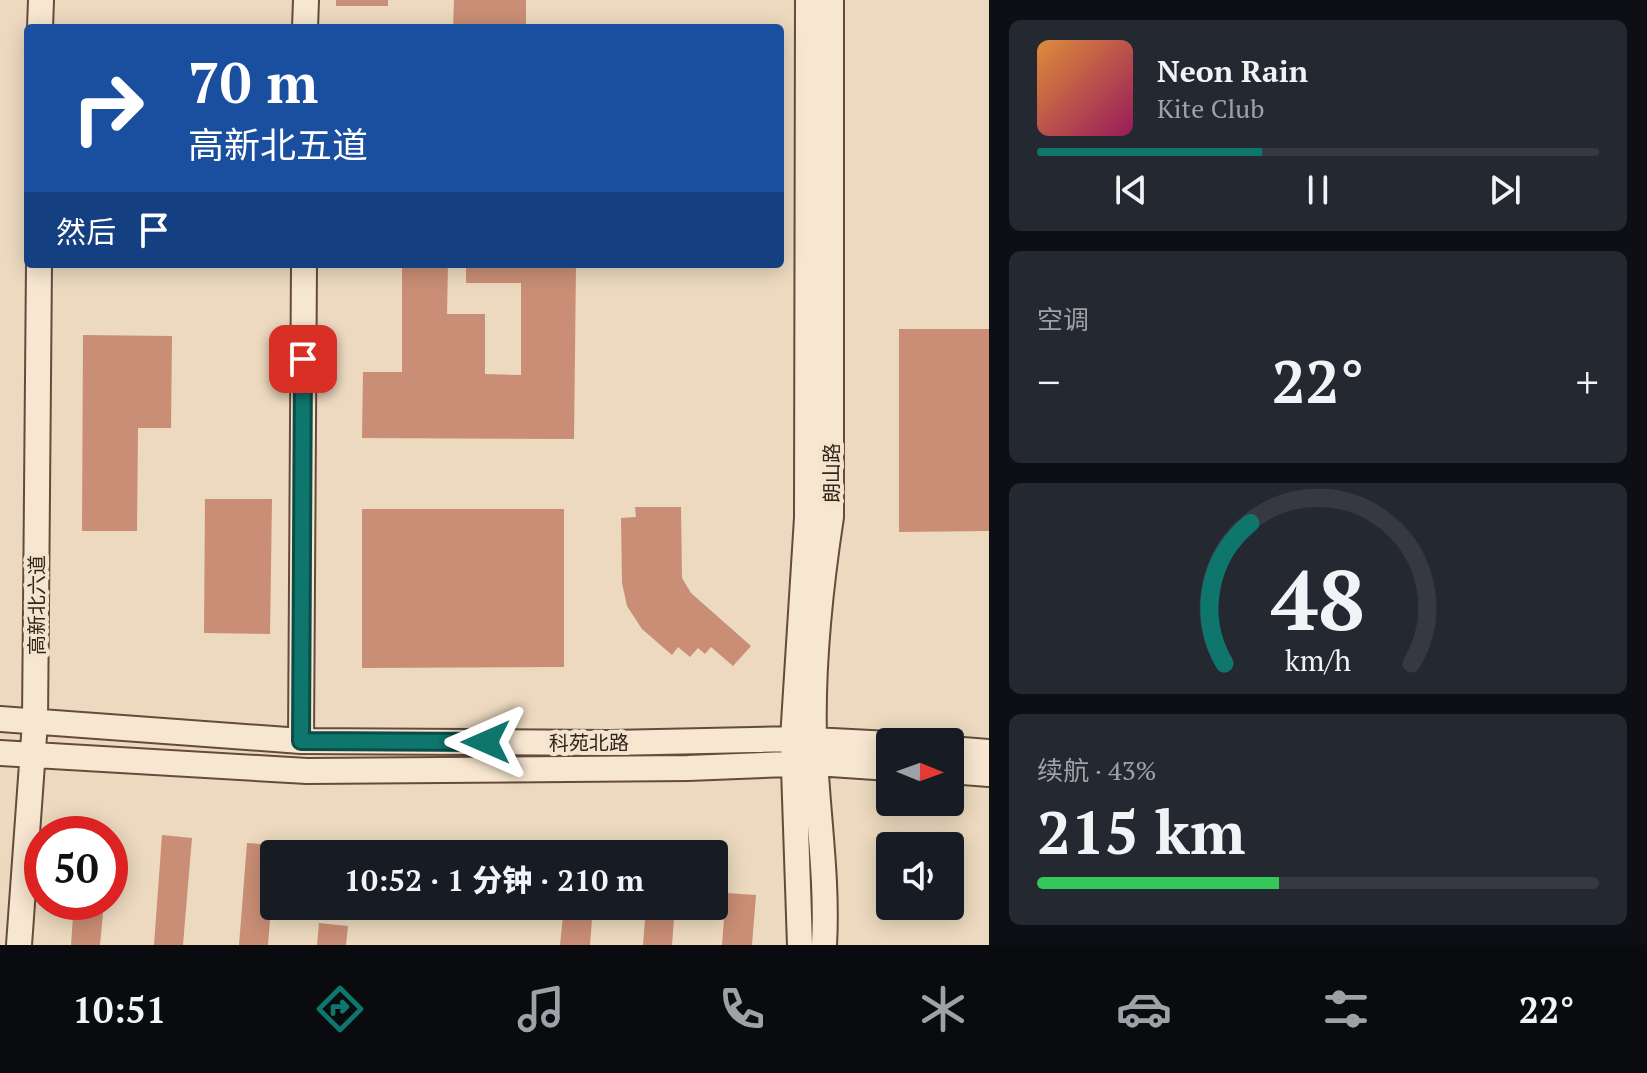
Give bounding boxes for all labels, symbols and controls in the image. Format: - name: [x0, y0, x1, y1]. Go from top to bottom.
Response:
- text: 70 m: [188, 45, 318, 119]
- text: Neon Rain: [1157, 51, 1308, 91]
- icon: right: [56, 56, 160, 160]
- text: Kite Club: [1157, 91, 1264, 125]
- text: 高新北五道: [188, 121, 368, 168]
- icon: previous: [1109, 168, 1153, 212]
- icon: pause: [1296, 168, 1340, 212]
- icon: next: [1483, 168, 1527, 212]
- icon: arrive: [132, 208, 176, 252]
- text: 然后: [56, 212, 116, 252]
- text: 空调: [1037, 302, 1089, 336]
- pin: [269, 325, 337, 393]
- icon: arrive: [281, 337, 325, 381]
- text: 22°: [1272, 341, 1364, 420]
- text: −: [1037, 352, 1060, 411]
- text: +: [1576, 352, 1599, 411]
- street label: 朗山路: [818, 443, 845, 503]
- text: 48: [1271, 544, 1365, 654]
- street label: 高新北六道: [23, 555, 50, 655]
- text: km/h: [1285, 641, 1351, 679]
- position arrow: [444, 700, 528, 784]
- north arrow: [876, 728, 964, 816]
- map controls: [876, 728, 964, 920]
- street label: 科苑北路: [549, 729, 629, 756]
- text: 续航 · 43%: [1037, 753, 1157, 787]
- text: 215 km: [1037, 792, 1245, 871]
- speed limit sign: 50: [24, 816, 128, 920]
- button: sound: [876, 832, 964, 920]
- text: 10:52 · 1 分钟 · 210 m: [344, 860, 644, 900]
- icon: directions: [312, 981, 368, 1037]
- icon: music: [513, 981, 569, 1037]
- icon: phone: [714, 981, 770, 1037]
- icon: climate: [915, 981, 971, 1037]
- icon: car: [1116, 981, 1172, 1037]
- icon: filters: [1318, 981, 1374, 1037]
- text: 10:51: [73, 986, 166, 1033]
- text: 22°: [1519, 986, 1574, 1033]

